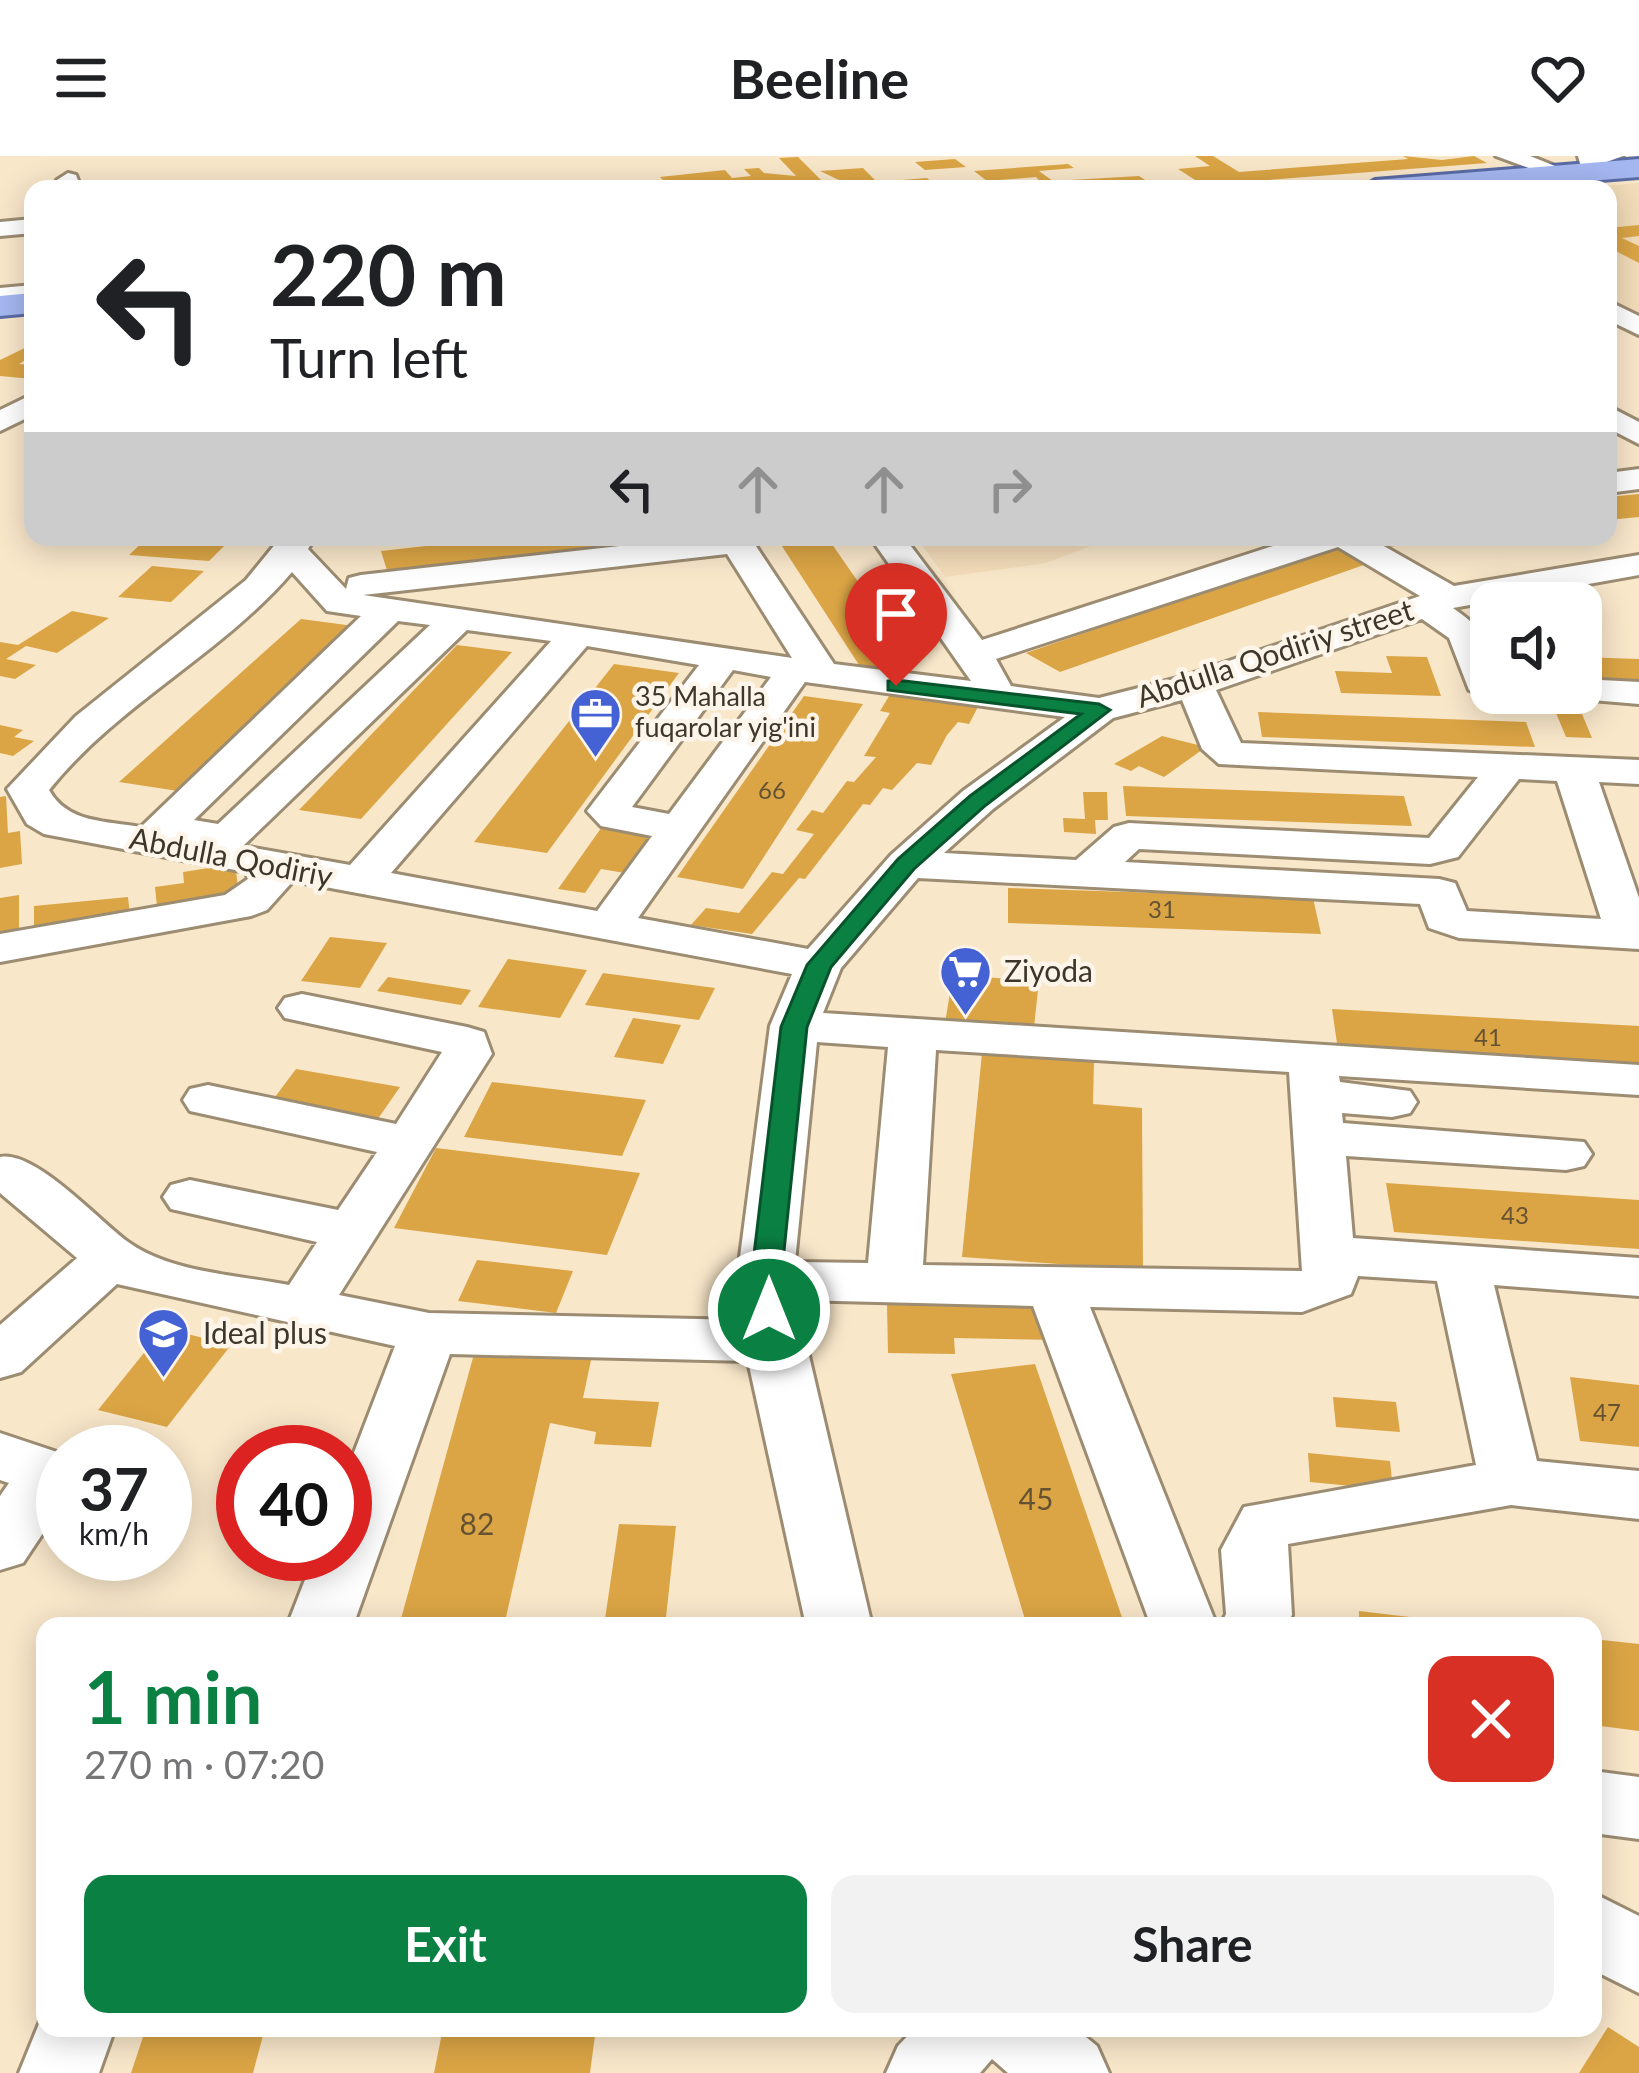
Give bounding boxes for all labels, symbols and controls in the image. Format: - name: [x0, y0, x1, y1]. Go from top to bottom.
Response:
- icon: menu: [48, 45, 114, 111]
- icon: heart: [1525, 45, 1591, 111]
- text: Beeline: [730, 46, 909, 111]
- text: 220 m: [270, 223, 507, 324]
- icon: left: [72, 228, 228, 384]
- text: Turn left: [270, 325, 468, 390]
- icon: left: [599, 456, 665, 522]
- icon: ahead: [725, 456, 791, 522]
- icon: ahead: [851, 456, 917, 522]
- icon: right: [977, 456, 1043, 522]
- pin: [845, 563, 947, 686]
- icon: arrive: [863, 581, 929, 647]
- map controls: [1470, 582, 1602, 714]
- button: sound: [1470, 582, 1602, 714]
- street label: Abdulla Qodiriy street: [1131, 590, 1418, 714]
- place label: 35 Mahalla fuqarolar yig'ini: [635, 679, 816, 743]
- office icon: 35 Mahalla fuqarolar yig'ini: [568, 685, 624, 759]
- house number: 66: [758, 775, 786, 804]
- street label: Abdulla Qodiriy: [127, 819, 336, 893]
- house number: 31: [1148, 894, 1176, 923]
- supermarket icon: Ziyoda: [937, 944, 993, 1018]
- place label: Ziyoda: [1004, 952, 1093, 988]
- house number: 41: [1474, 1022, 1502, 1051]
- house number: 43: [1501, 1200, 1529, 1229]
- position arrow: [706, 1247, 832, 1373]
- school or university icon: Ideal plus: [136, 1306, 192, 1380]
- place label: Ideal plus: [203, 1314, 327, 1350]
- house number: 47: [1593, 1397, 1621, 1426]
- speed limit sign: 40: [216, 1425, 372, 1581]
- text: 37: [79, 1452, 149, 1524]
- house number: 45: [1019, 1480, 1053, 1516]
- house number: 82: [460, 1505, 494, 1541]
- text: km/h: [79, 1515, 149, 1551]
- text: 1 min: [84, 1653, 262, 1739]
- button: close: [1428, 1656, 1554, 1782]
- text: 270 m · 07:20: [84, 1741, 324, 1787]
- button: Exit: [84, 1875, 807, 2013]
- button: Share: [831, 1875, 1554, 2013]

